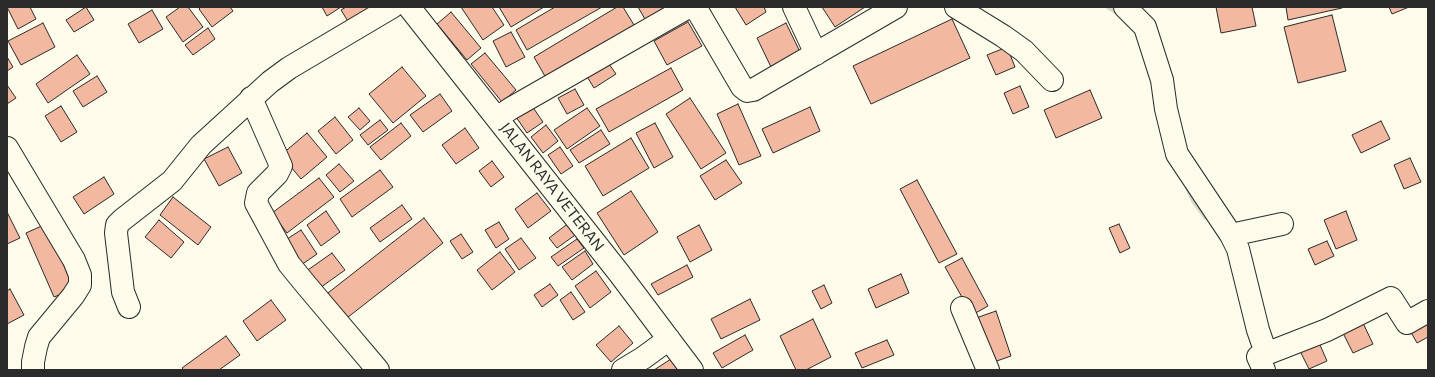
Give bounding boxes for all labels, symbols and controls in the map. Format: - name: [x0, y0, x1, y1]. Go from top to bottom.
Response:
- street label: JALAN RAYA VETERAN: [496, 119, 608, 255]

